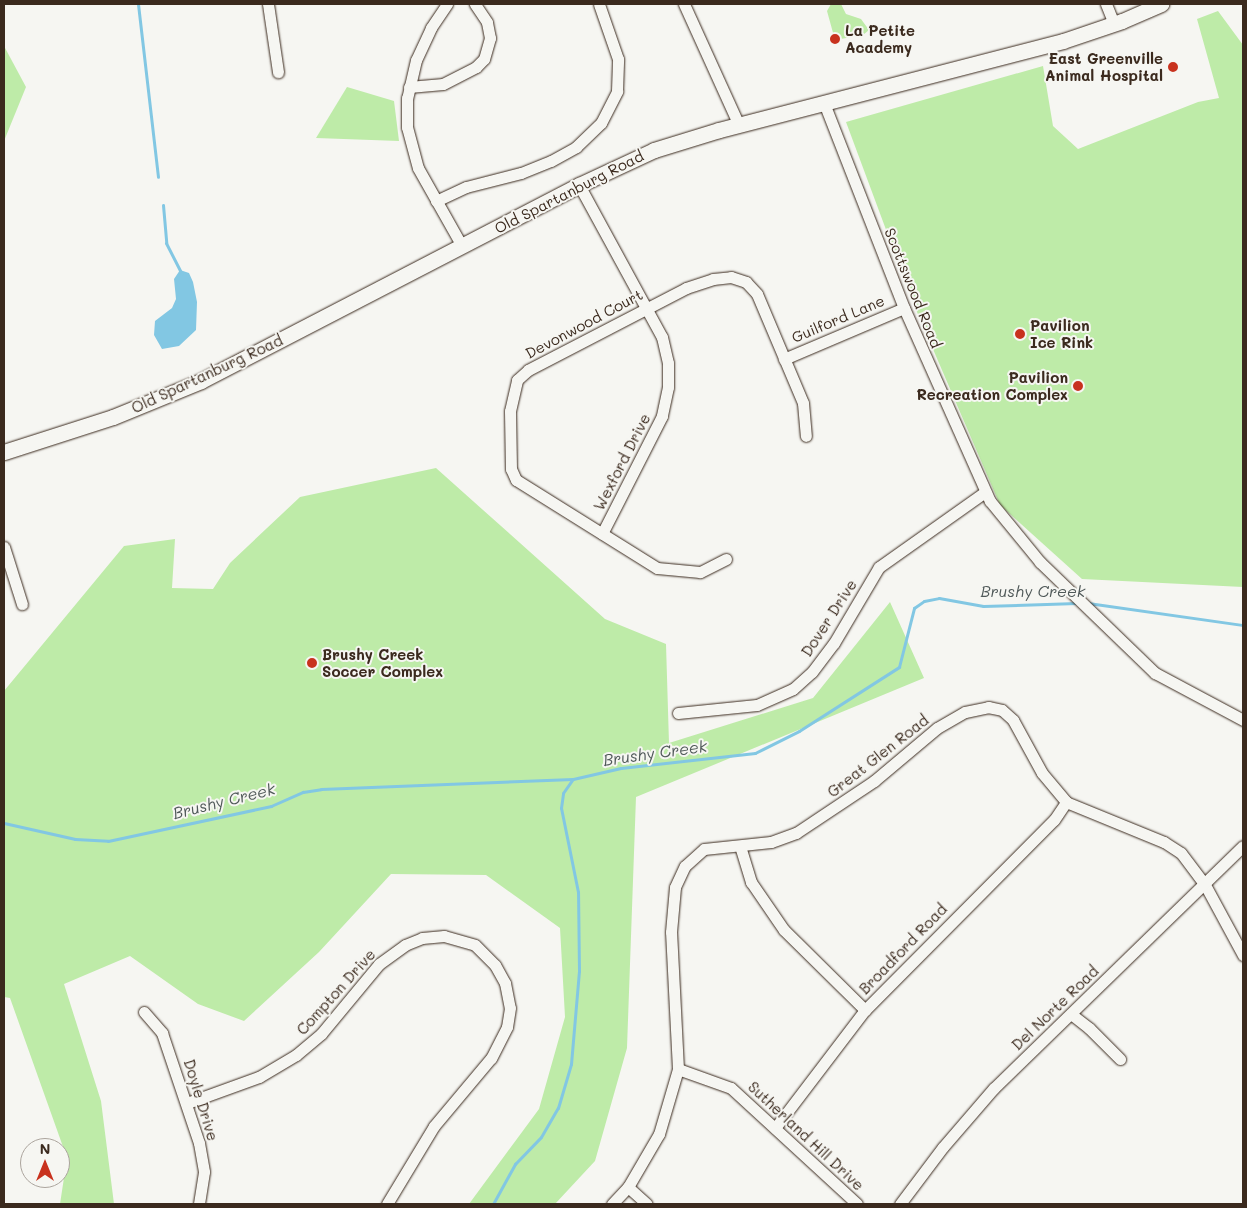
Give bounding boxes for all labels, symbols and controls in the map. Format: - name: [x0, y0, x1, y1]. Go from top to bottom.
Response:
- place label: La Petite Academy: [845, 21, 915, 56]
- marker: La Petite Academy: [829, 33, 841, 45]
- place label: East Greenville Animal Hospital: [1045, 49, 1163, 84]
- marker: East Greenville Animal Hospital: [1167, 61, 1179, 73]
- street label: Old Spartanburg Road: [491, 147, 647, 237]
- street label: Scottswood Road: [881, 225, 945, 351]
- street label: Devonwood Court: [522, 285, 646, 363]
- street label: Guilford Lane: [789, 291, 887, 347]
- place label: Pavilion Ice Rink: [1030, 316, 1093, 351]
- marker: Pavilion Ice Rink: [1014, 328, 1026, 340]
- street label: Old Spartanburg Road: [128, 331, 286, 417]
- place label: Pavilion Recreation Complex: [916, 368, 1068, 403]
- marker: Pavilion Recreation Complex: [1072, 380, 1084, 392]
- street label: Wexford Drive: [590, 411, 654, 513]
- street label: Dover Drive: [797, 576, 861, 660]
- water label: Brushy Creek: [981, 581, 1085, 601]
- place label: Brushy Creek Soccer Complex: [322, 645, 443, 680]
- marker: Brushy Creek Soccer Complex: [306, 657, 318, 669]
- street label: Great Glen Road: [824, 711, 932, 801]
- water label: Brushy Creek: [602, 736, 708, 770]
- water label: Brushy Creek: [171, 779, 277, 823]
- street label: Broadford Road: [855, 900, 951, 998]
- street label: Compton Drive: [293, 945, 379, 1039]
- street label: Del Norte Road: [1008, 962, 1102, 1054]
- street label: Doyle Drive: [180, 1057, 222, 1143]
- street label: Sutherland Hill Drive: [744, 1078, 868, 1194]
- north arrow: [20, 1138, 70, 1188]
- text: N: [40, 1139, 50, 1158]

